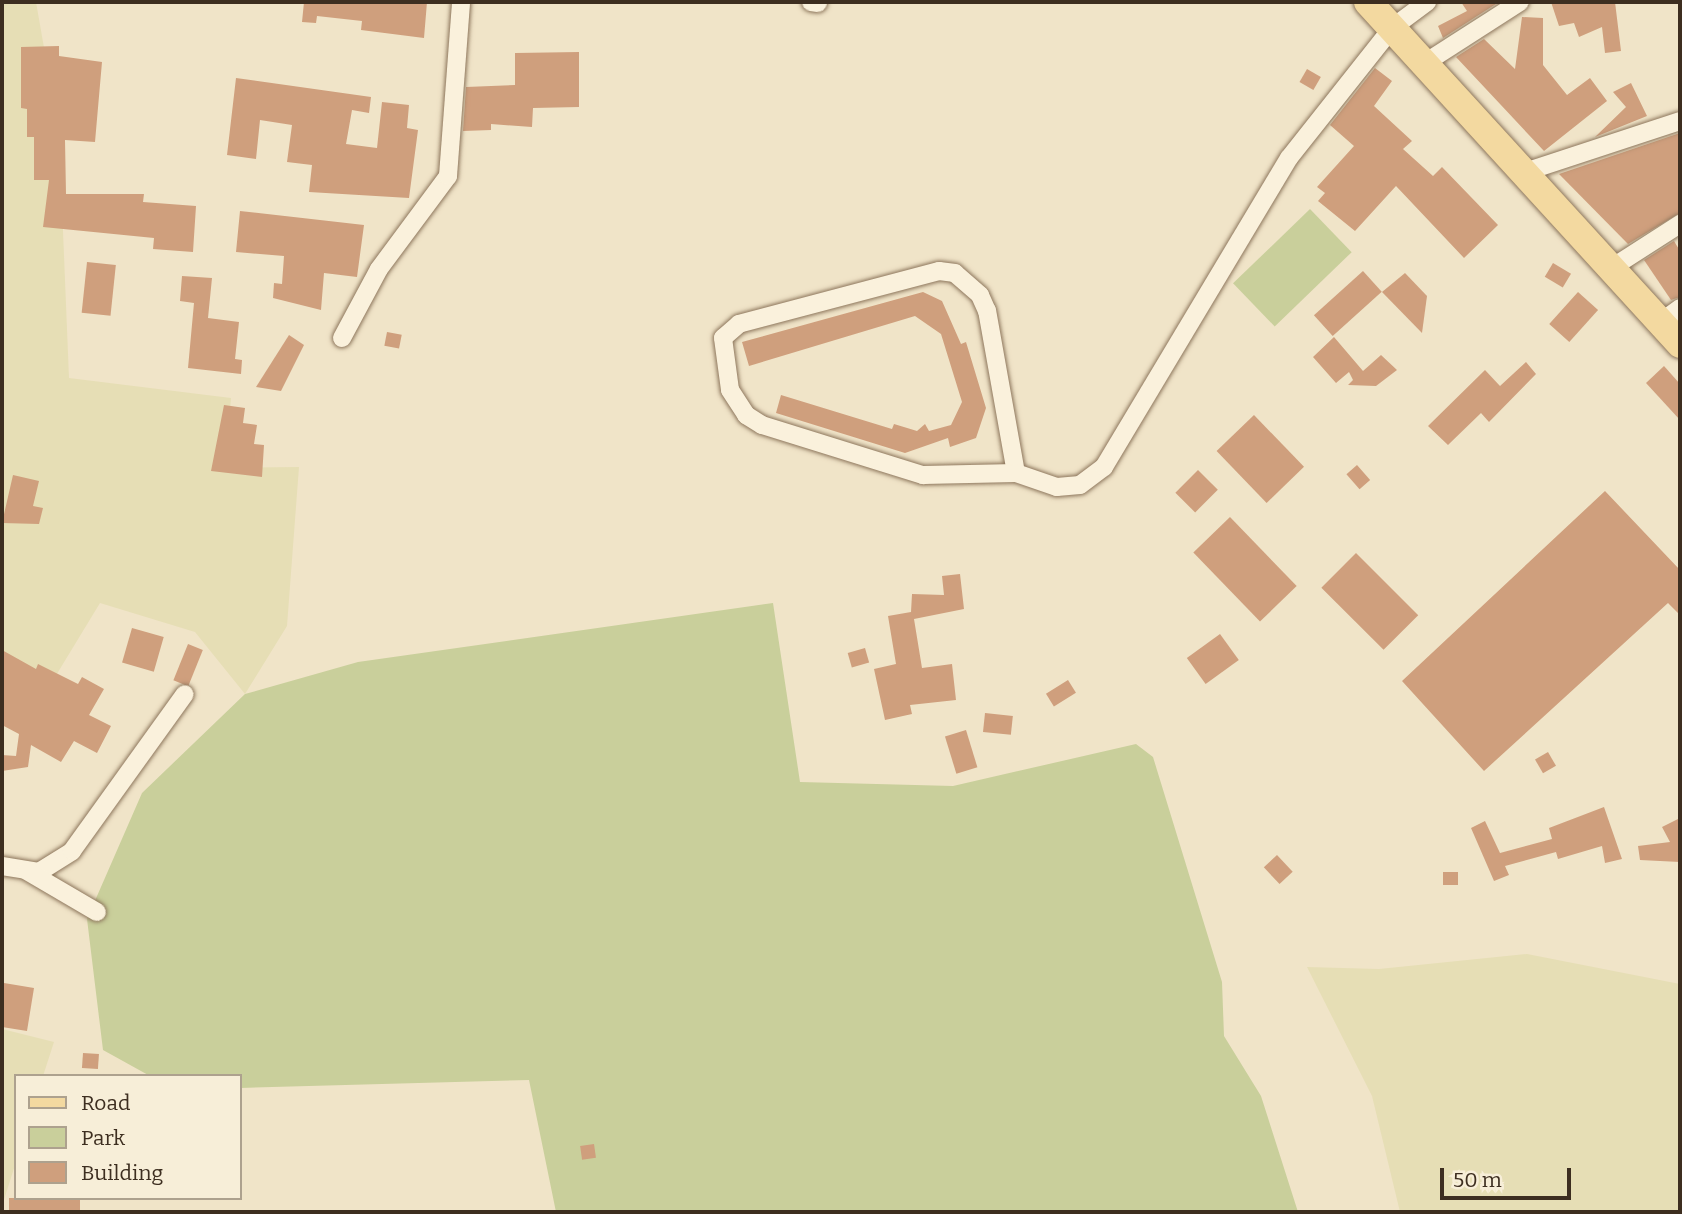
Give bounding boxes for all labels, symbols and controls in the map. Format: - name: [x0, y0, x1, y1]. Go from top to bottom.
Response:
- legend: [14, 1074, 242, 1200]
- text: Road: [81, 1090, 130, 1116]
- text: Park: [81, 1125, 125, 1151]
- scale bar: [1444, 1154, 1575, 1198]
- text: Building: [81, 1160, 163, 1186]
- text: 50 m: [1453, 1167, 1502, 1193]

